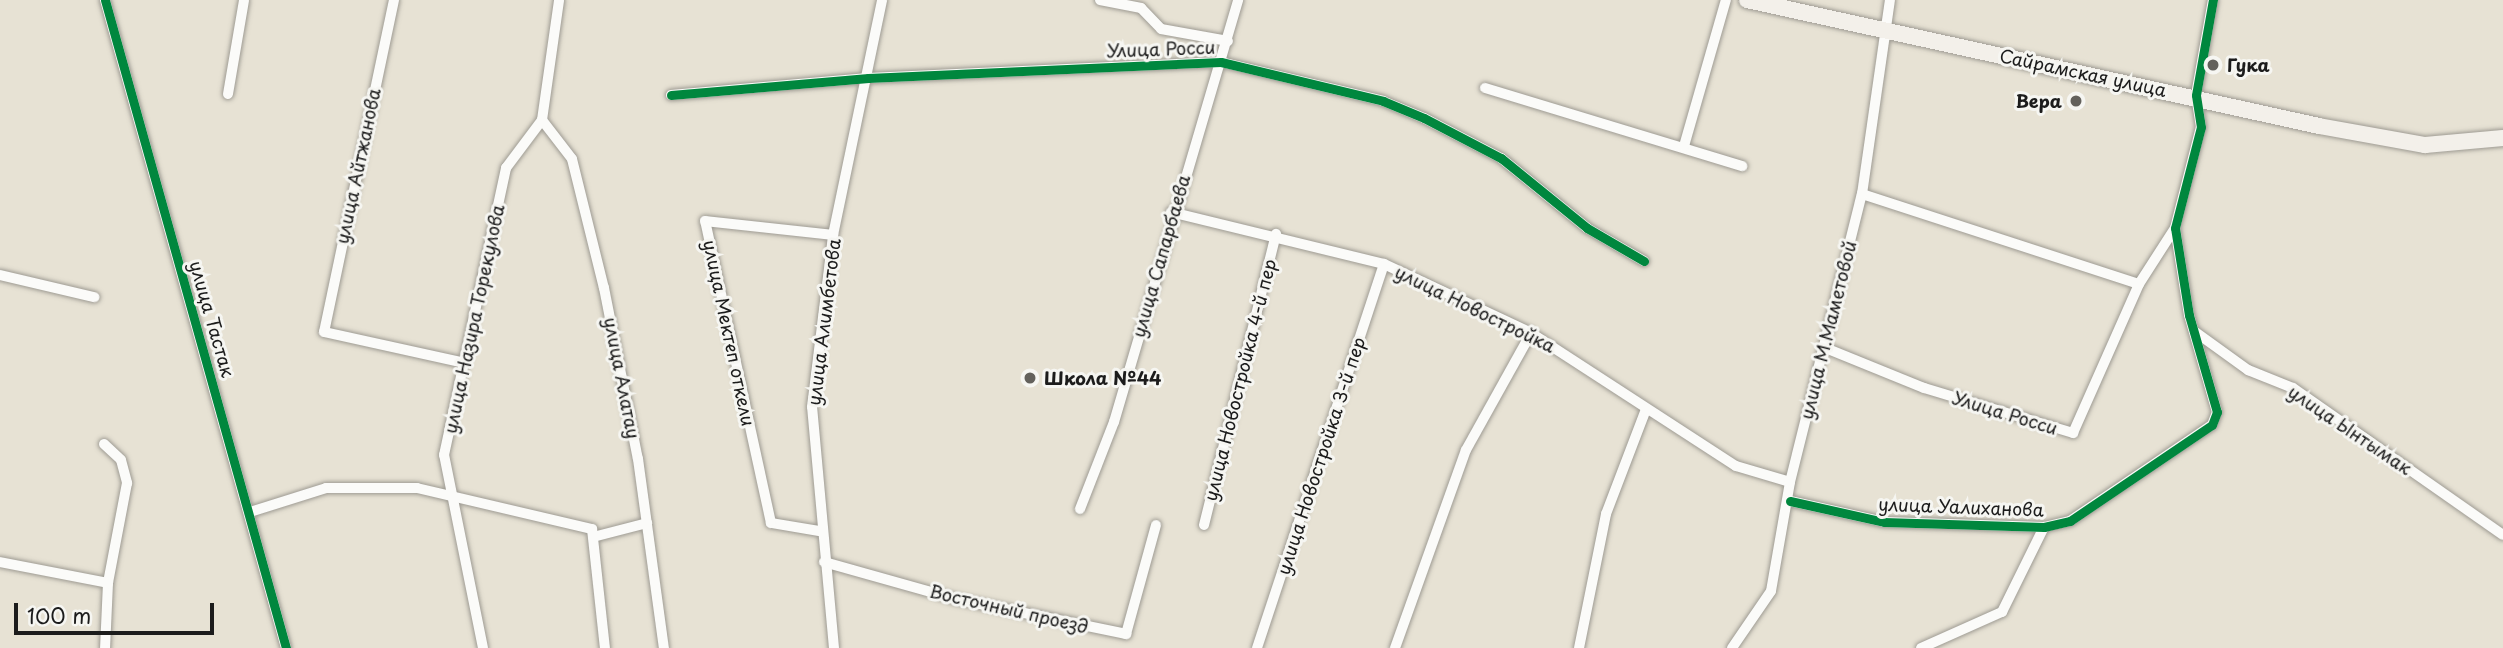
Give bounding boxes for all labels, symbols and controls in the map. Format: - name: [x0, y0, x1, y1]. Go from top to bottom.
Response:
- street label: Улица Росси: [1106, 36, 1216, 62]
- street label: Сайрамская улица: [1997, 45, 2169, 101]
- place label: Гука: [2227, 54, 2270, 76]
- marker: Гука: [2205, 57, 2221, 73]
- street label: улица Айтжанова: [331, 86, 385, 246]
- place label: Вера: [2015, 90, 2062, 112]
- marker: Вера: [2068, 93, 2084, 109]
- street label: улица Сапарбаева: [1127, 171, 1195, 341]
- street label: улица Назира Торекулова: [439, 202, 509, 436]
- street label: улица Мектеп откели: [699, 237, 759, 429]
- street label: улица Алимбетова: [803, 237, 845, 407]
- street label: улица М.Маметовой: [1795, 238, 1861, 422]
- street label: улица Новостройка 4-й пер: [1199, 256, 1281, 504]
- street label: улица Тастак: [185, 258, 239, 380]
- street label: улица Новостройка: [1391, 261, 1559, 357]
- street label: улица Алатау: [600, 315, 644, 441]
- street label: улица Новостройка 3-й пер: [1272, 333, 1370, 579]
- place label: Школа №44: [1044, 367, 1162, 389]
- marker: Школа №44: [1022, 370, 1038, 386]
- street label: улица Ынтымак: [2284, 380, 2416, 480]
- street label: Улица Росси: [1949, 387, 2061, 439]
- street label: улица Уалиханова: [1878, 493, 2044, 521]
- street label: Восточный проезд: [927, 580, 1091, 638]
- scale bar: [18, 588, 217, 632]
- text: 100 m: [27, 599, 91, 631]

